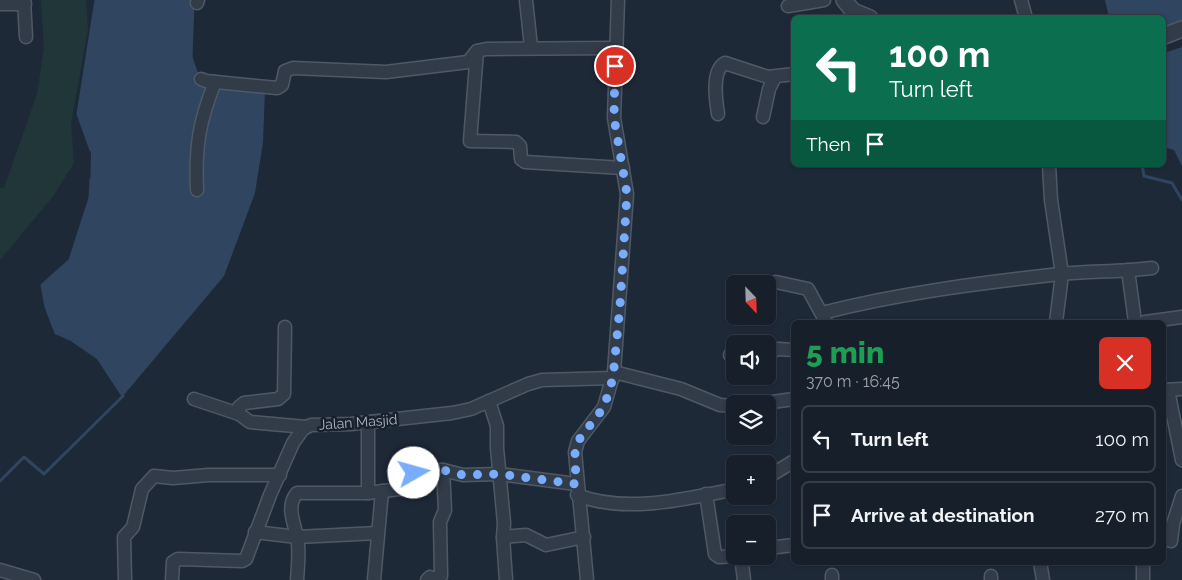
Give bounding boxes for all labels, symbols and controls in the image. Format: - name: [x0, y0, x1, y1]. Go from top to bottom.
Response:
- text: 100 m: [889, 34, 990, 75]
- icon: left: [806, 35, 871, 100]
- pin: [594, 45, 636, 87]
- icon: arrive: [601, 52, 629, 80]
- text: Turn left: [889, 76, 973, 102]
- icon: arrive: [861, 130, 889, 158]
- text: Then: [806, 133, 851, 155]
- north arrow: [726, 275, 776, 325]
- map controls: [726, 275, 776, 565]
- button: sound: [726, 335, 776, 385]
- text: 5 min: [806, 335, 884, 370]
- button: close: [1099, 337, 1151, 389]
- text: 370 m · 16:45: [806, 372, 900, 391]
- button: layers: [726, 395, 776, 445]
- street label: Jalan Masjid: [318, 411, 398, 433]
- icon: left: [808, 425, 836, 453]
- text: Turn left: [851, 428, 928, 450]
- text: 100 m: [1095, 428, 1149, 450]
- position arrow: [387, 446, 439, 498]
- button: +: [726, 455, 776, 505]
- icon: arrive: [808, 501, 836, 529]
- text: Arrive at destination: [851, 504, 1035, 526]
- text: 270 m: [1095, 504, 1149, 526]
- button: −: [726, 515, 776, 565]

